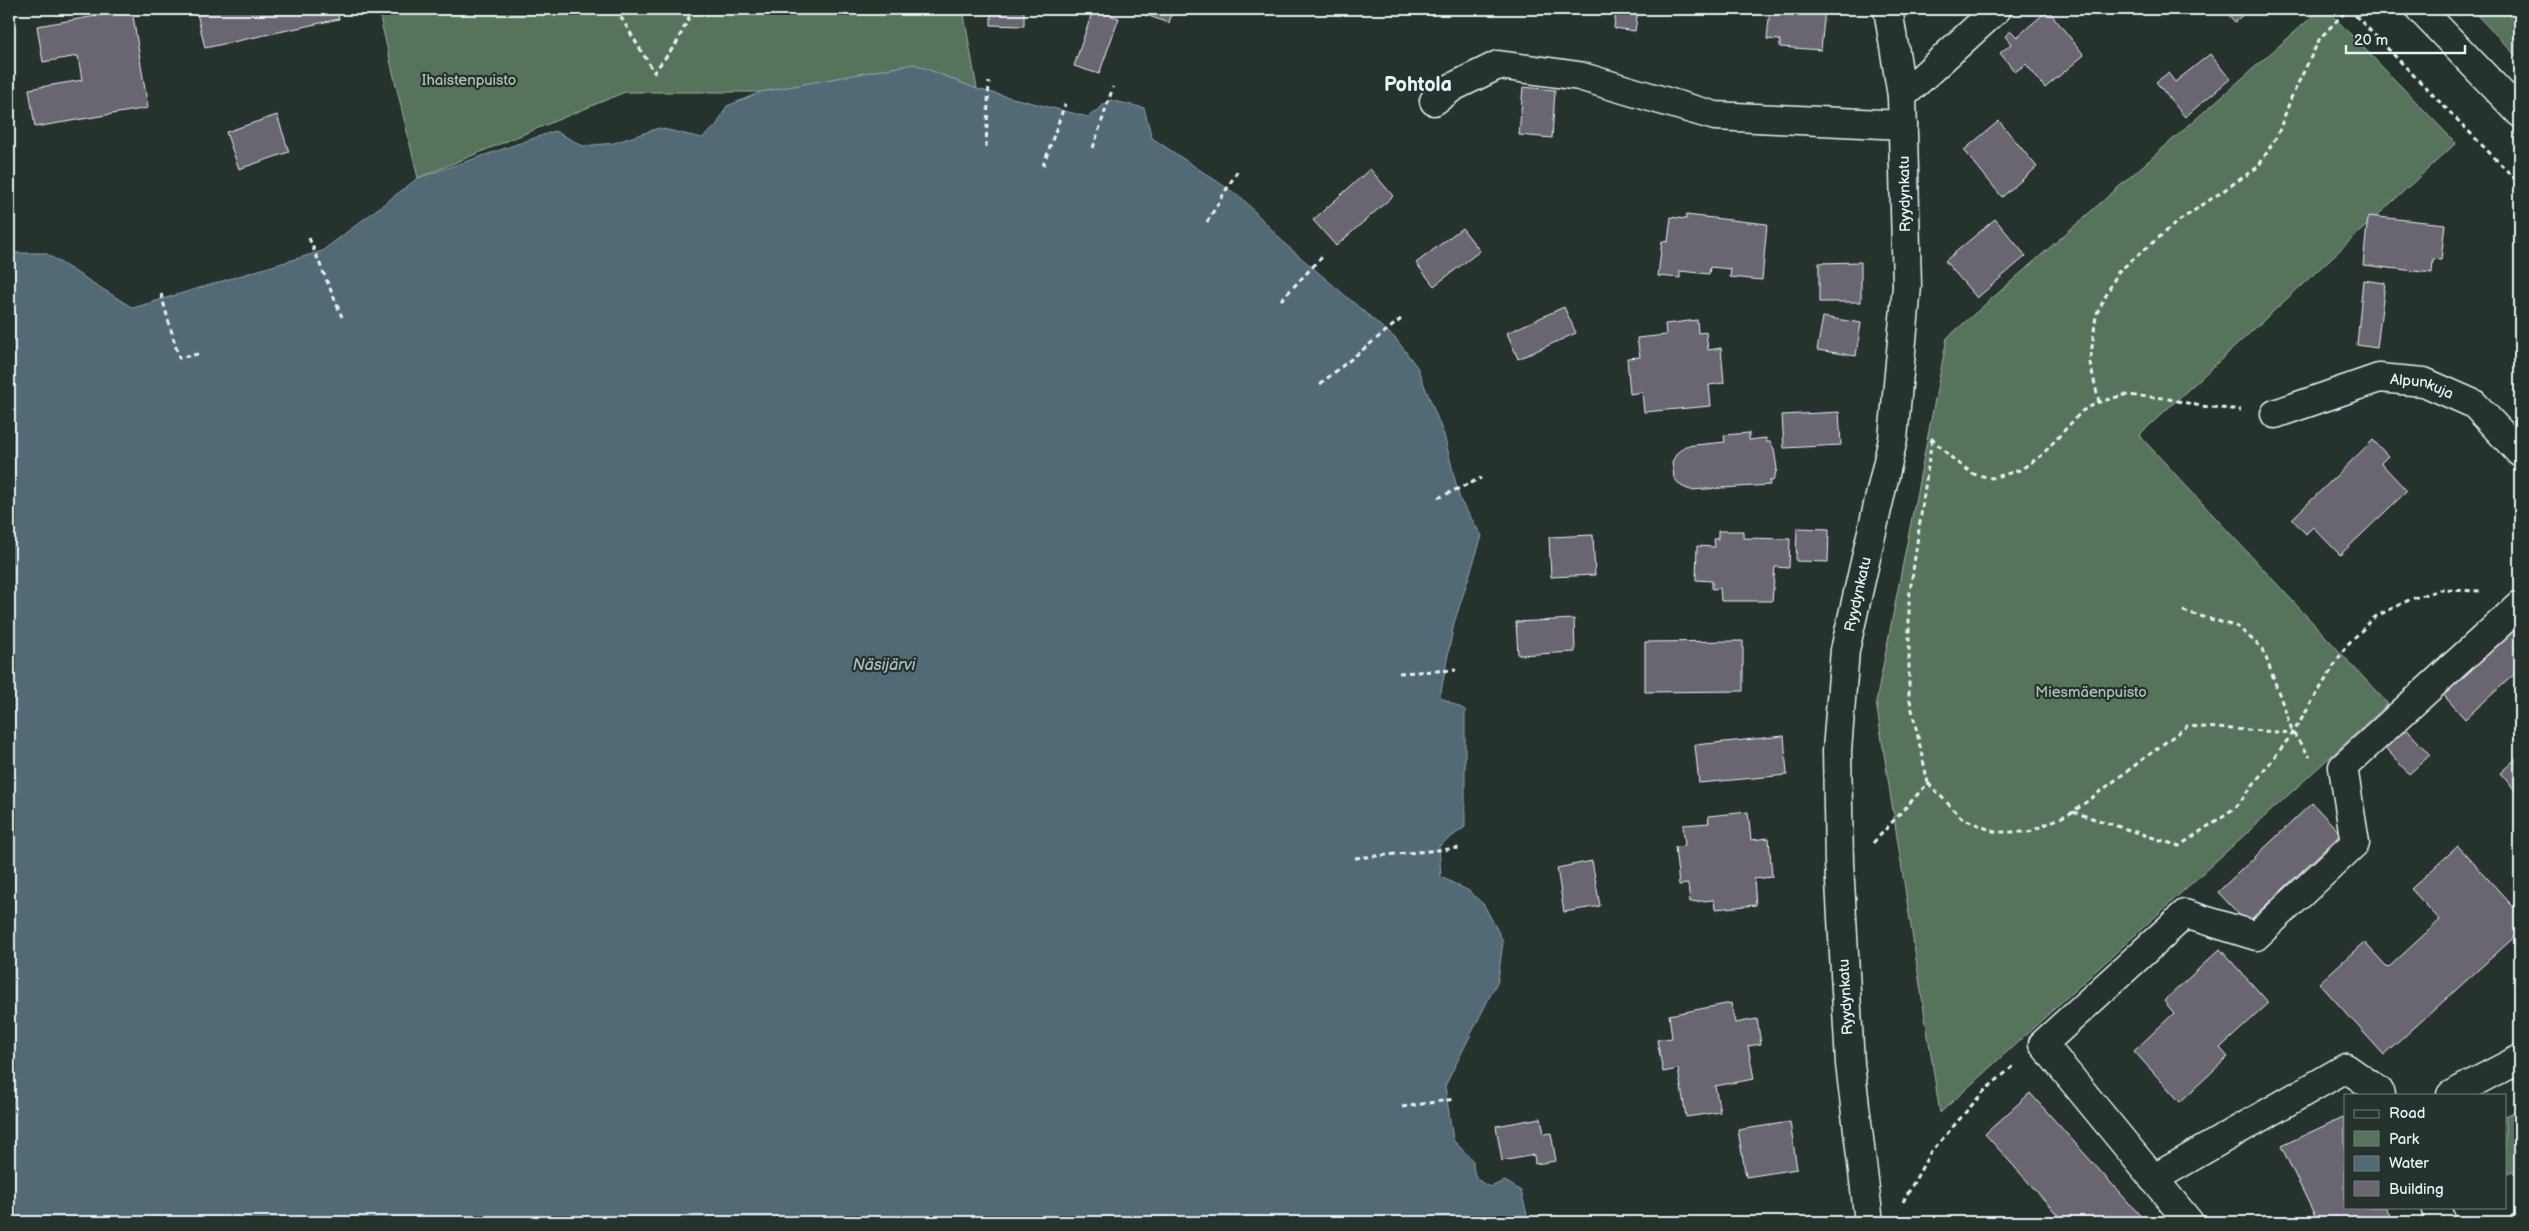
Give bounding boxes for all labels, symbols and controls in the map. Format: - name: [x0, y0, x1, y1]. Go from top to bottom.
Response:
- scale bar: [2346, 22, 2465, 54]
- text: 20 m: [2354, 31, 2388, 50]
- park label: Ihaistenpuisto: [422, 71, 516, 90]
- district label: Pohtola: [1384, 73, 1452, 97]
- street label: Ryydynkatu: [1895, 156, 1915, 232]
- street label: Alpunkuja: [2389, 370, 2457, 403]
- street label: Ryydynkatu: [1840, 555, 1875, 634]
- water label: Näsijärvi: [853, 656, 917, 675]
- park label: Miesmäenpuisto: [2035, 683, 2147, 702]
- street label: Ryydynkatu: [1835, 958, 1857, 1036]
- legend: [2344, 1094, 2506, 1208]
- text: Road: [2389, 1104, 2425, 1123]
- text: Park: [2389, 1130, 2420, 1149]
- text: Water: [2389, 1154, 2429, 1173]
- text: Building: [2389, 1180, 2444, 1199]

